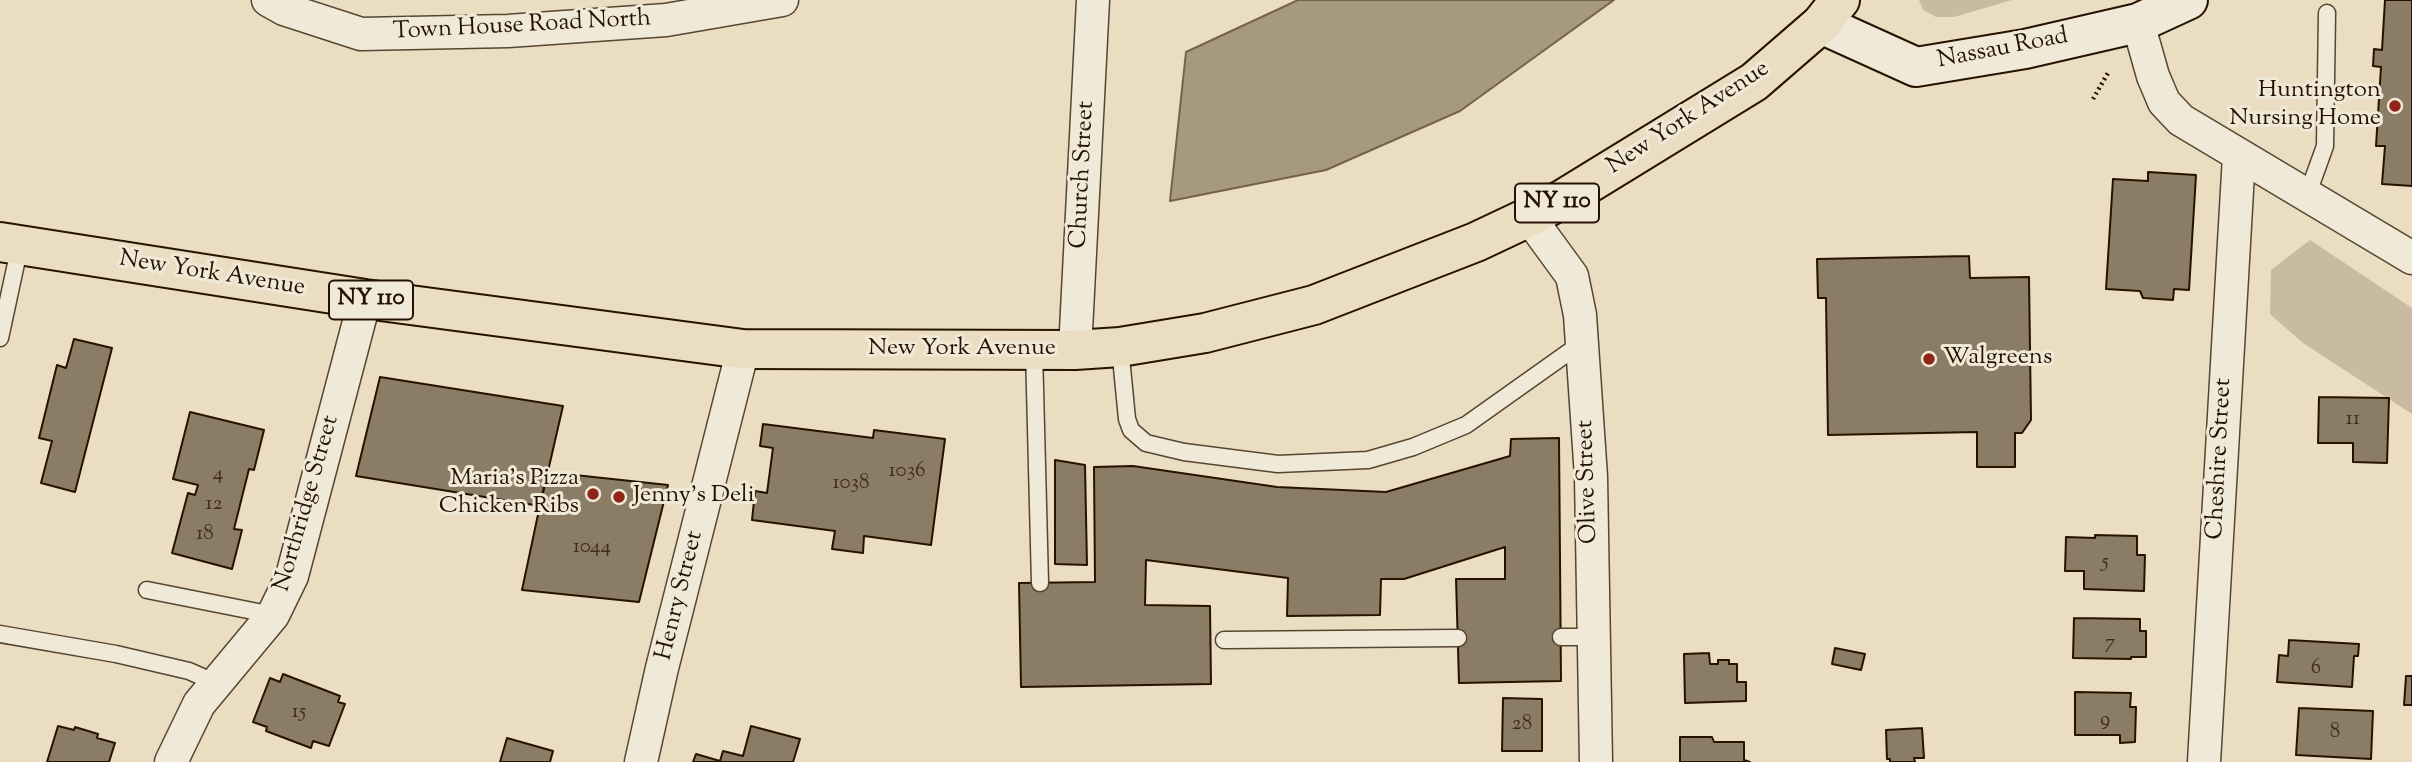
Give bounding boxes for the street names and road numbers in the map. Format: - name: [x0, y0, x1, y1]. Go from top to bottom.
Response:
- street label: Town House Road North: [392, 6, 652, 48]
- street label: Nassau Road: [1935, 23, 2071, 77]
- street label: New York Avenue: [1602, 56, 1776, 182]
- street label: Church Street: [1066, 100, 1102, 250]
- road number: NY 110: [1515, 184, 1599, 222]
- street label: New York Avenue: [117, 246, 307, 304]
- road number: NY 110: [329, 280, 413, 320]
- street label: New York Avenue: [868, 336, 1056, 364]
- street label: Cheshire Street: [2202, 377, 2240, 541]
- street label: Northridge Street: [269, 413, 347, 595]
- street label: Olive Street: [1572, 420, 1606, 544]
- street label: Henry Street: [651, 528, 711, 664]

